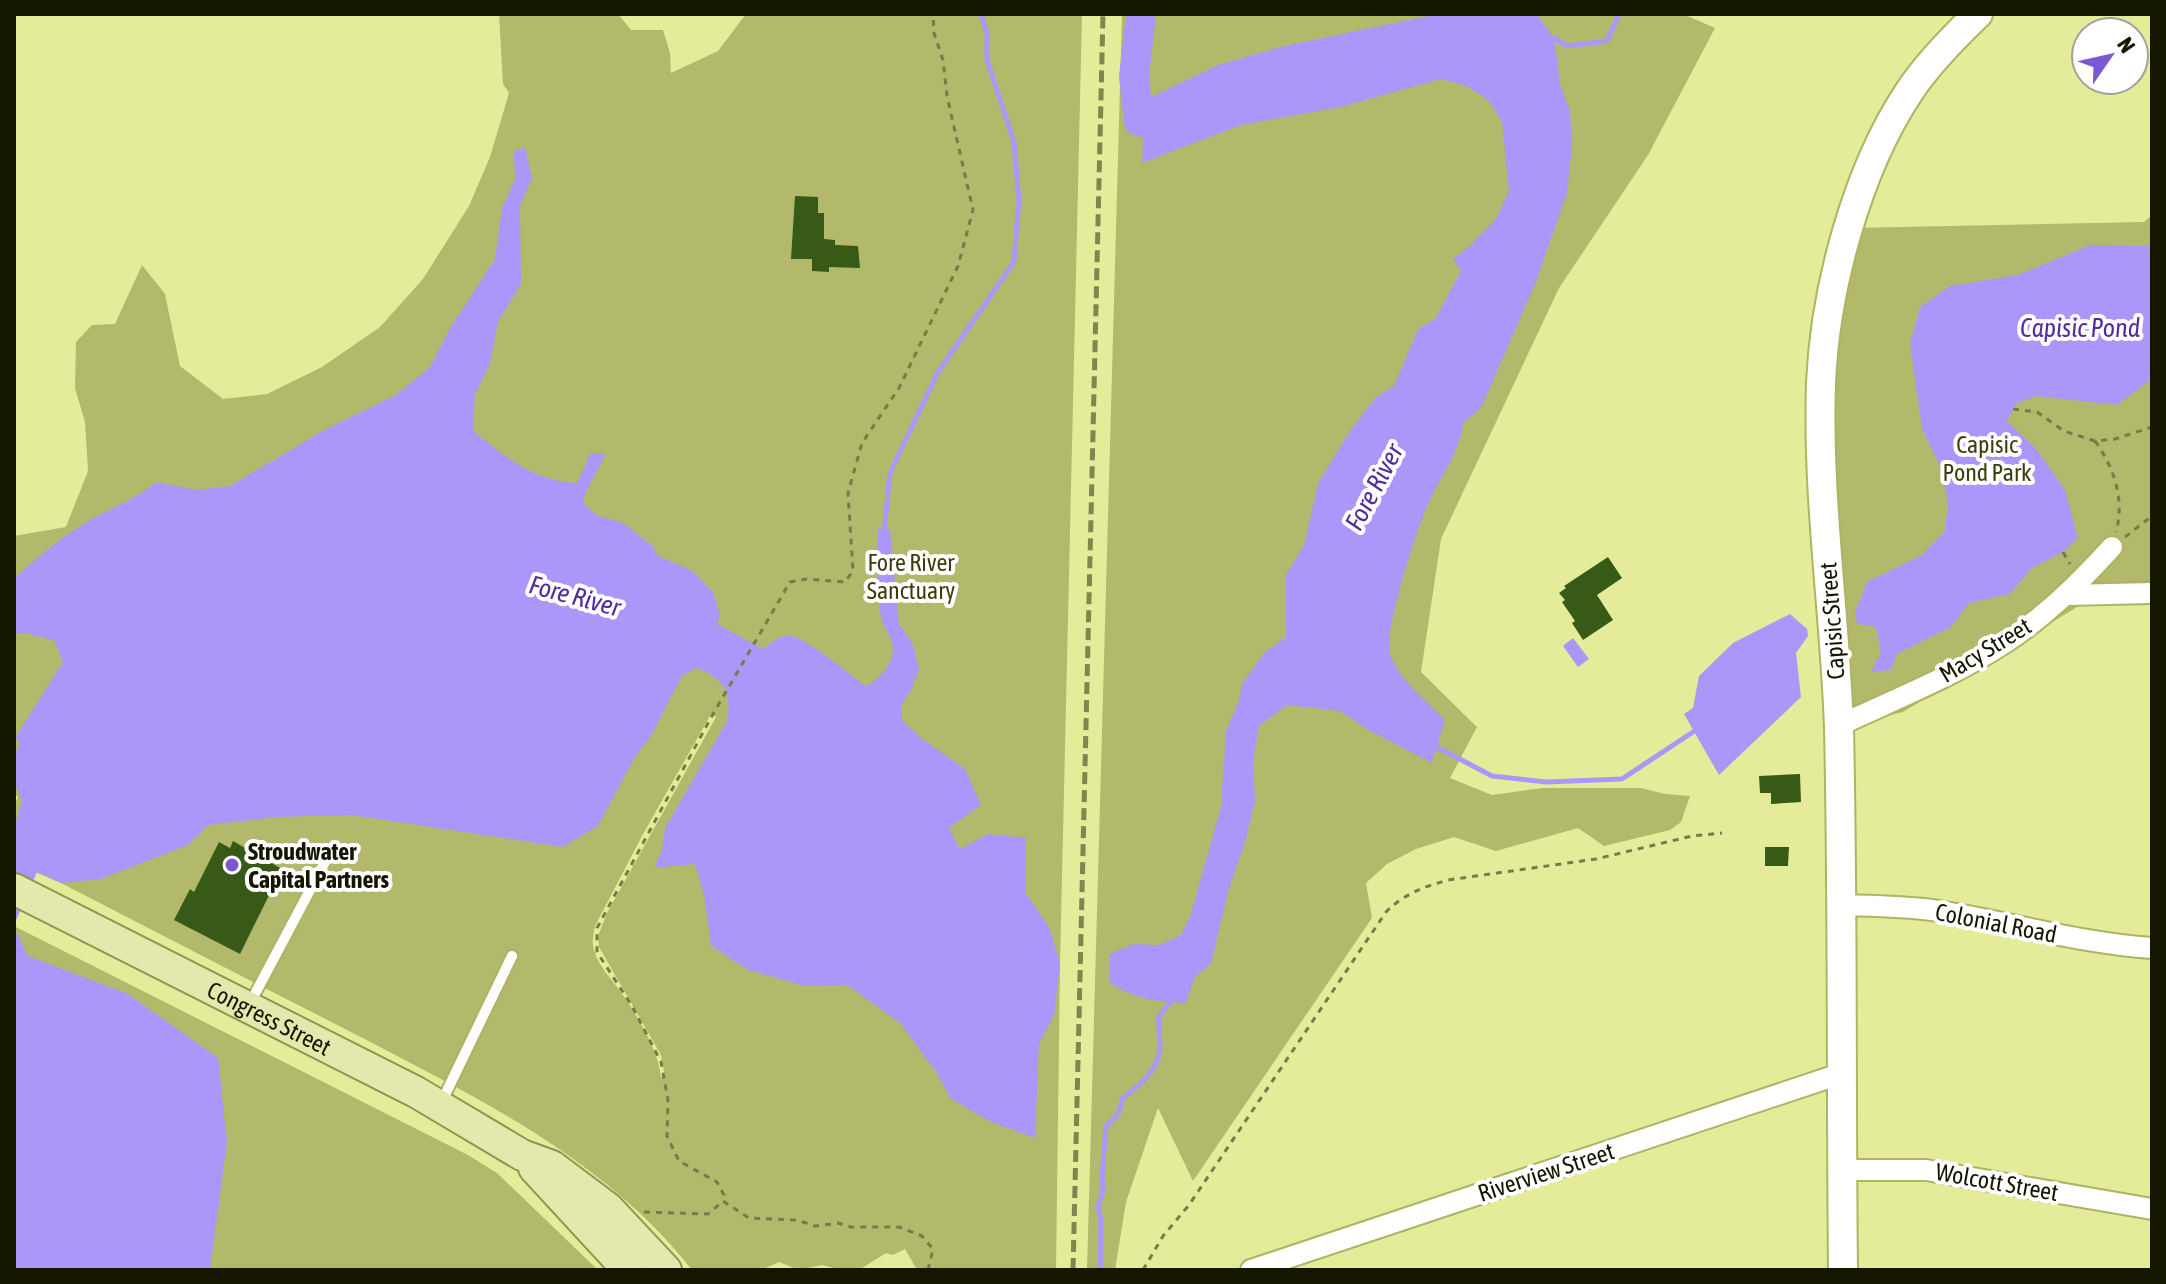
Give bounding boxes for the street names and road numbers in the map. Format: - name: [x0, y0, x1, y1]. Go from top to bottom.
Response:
- street label: Capisic Street: [1814, 561, 1850, 681]
- street label: Macy Street: [1934, 612, 2036, 688]
- street label: Colonial Road: [1933, 898, 2059, 948]
- street label: Congress Street: [203, 975, 336, 1060]
- street label: Riverview Street: [1475, 1137, 1618, 1207]
- street label: Wolcott Street: [1934, 1158, 2060, 1206]

